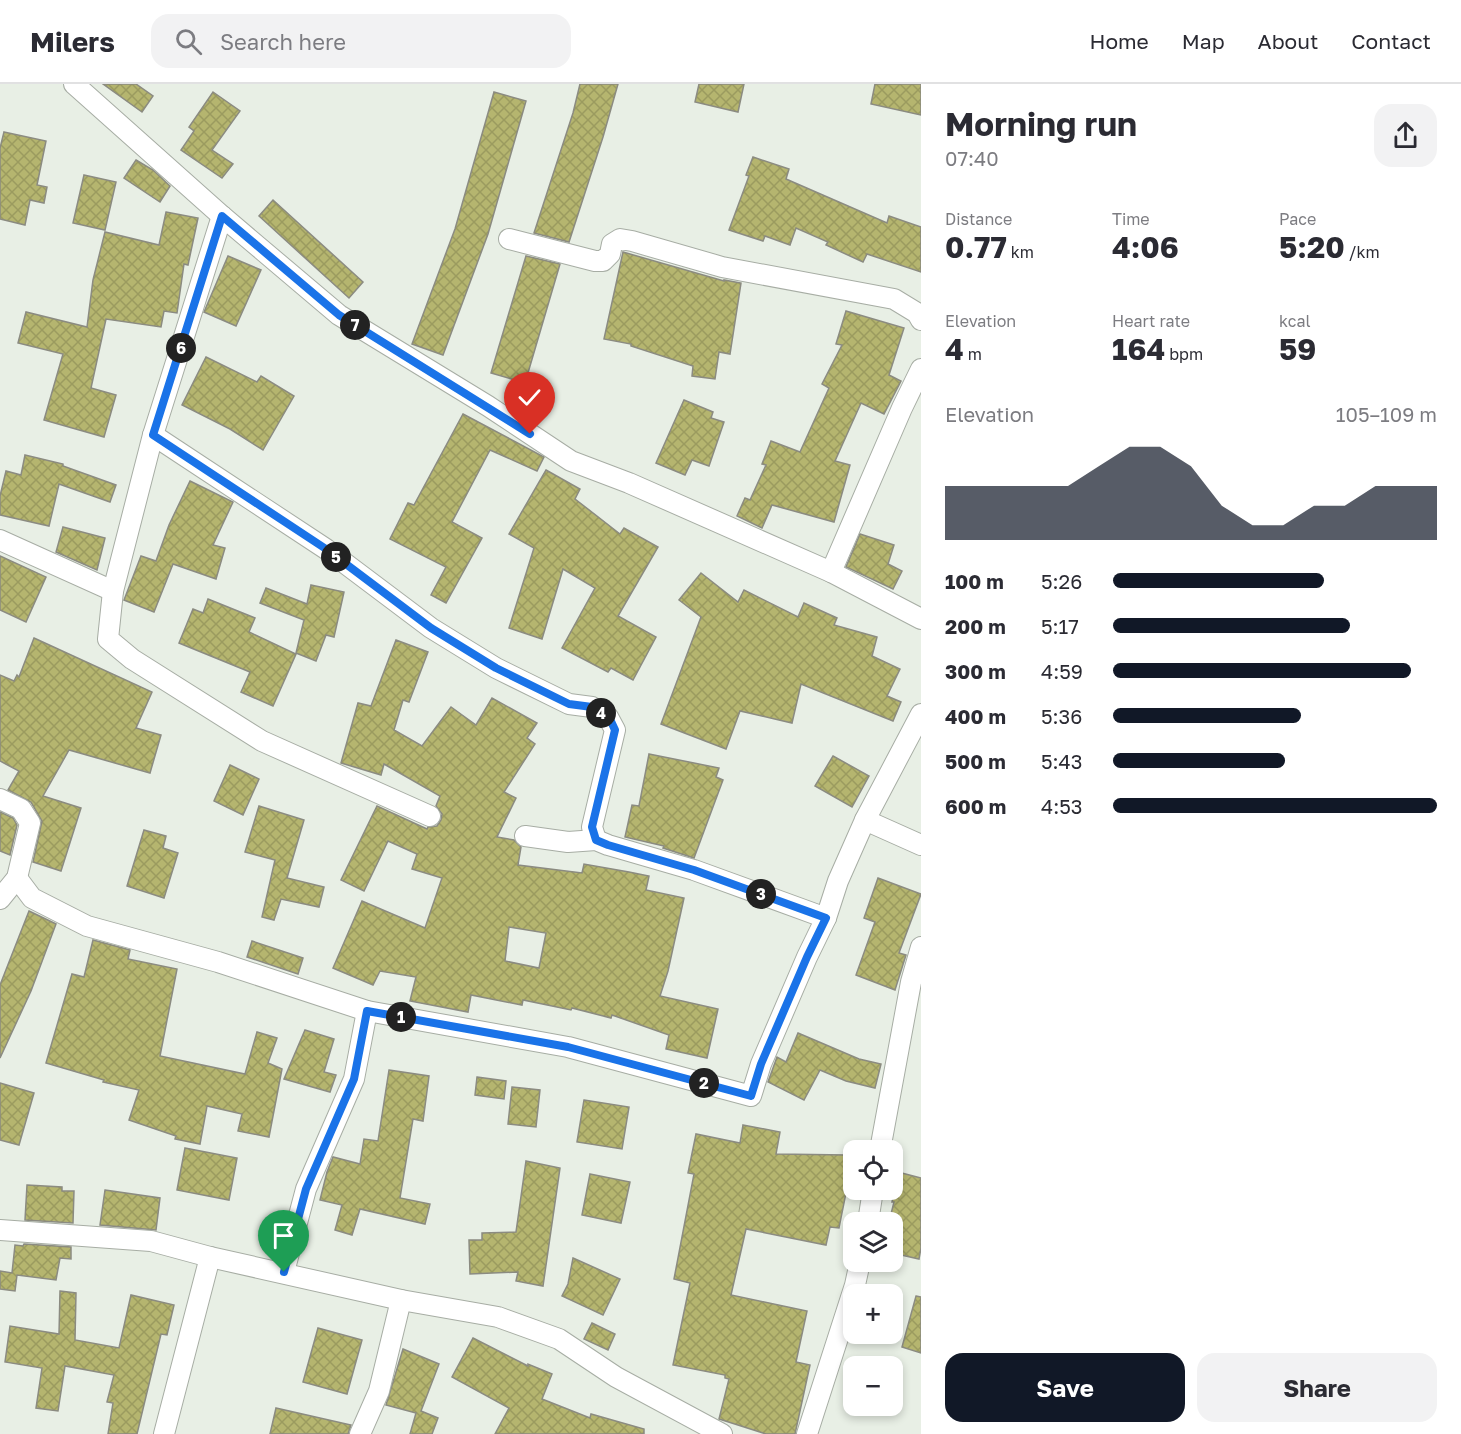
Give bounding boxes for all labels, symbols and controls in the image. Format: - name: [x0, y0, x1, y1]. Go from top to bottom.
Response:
- search box: [151, 14, 571, 68]
- text: Milers: [30, 25, 115, 58]
- icon: search: [172, 25, 205, 58]
- text: Search here: [220, 28, 346, 55]
- text: Home: [1089, 28, 1149, 54]
- text: Map: [1182, 28, 1225, 54]
- text: About: [1258, 28, 1318, 54]
- text: Contact: [1351, 28, 1431, 54]
- text: Morning run: [945, 104, 1137, 143]
- button: share: [1374, 104, 1437, 167]
- text: 07:40: [945, 146, 999, 170]
- text: Distance: [945, 209, 1012, 229]
- text: Time: [1112, 209, 1150, 229]
- text: Pace: [1279, 209, 1316, 229]
- text: 0.77: [945, 229, 1007, 265]
- text: 4:06: [1112, 229, 1179, 265]
- text: 5:20: [1279, 229, 1345, 265]
- text: km: [1007, 242, 1034, 262]
- text: /km: [1345, 242, 1380, 262]
- pin: 7: [340, 310, 370, 340]
- text: Elevation: [945, 311, 1016, 331]
- text: Heart rate: [1112, 311, 1190, 331]
- text: kcal: [1279, 311, 1311, 331]
- text: 7: [351, 315, 359, 335]
- text: 4: [945, 331, 964, 367]
- text: 164: [1112, 331, 1165, 367]
- text: 59: [1279, 331, 1316, 367]
- pin: 6: [166, 333, 196, 363]
- text: 6: [176, 338, 186, 358]
- text: m: [964, 344, 982, 364]
- text: bpm: [1165, 344, 1203, 364]
- pin: [504, 372, 555, 434]
- icon: check: [513, 381, 546, 414]
- text: Elevation: [945, 402, 1034, 426]
- text: 105–109 m: [1336, 402, 1437, 426]
- pin: 5: [321, 542, 351, 572]
- text: 5: [331, 547, 341, 567]
- text: 100 m: [945, 569, 1004, 593]
- text: 5:26: [1041, 569, 1082, 593]
- text: 200 m: [945, 614, 1006, 638]
- text: 5:17: [1041, 614, 1079, 638]
- text: 300 m: [945, 659, 1006, 683]
- text: 4:59: [1041, 659, 1083, 683]
- pin: 4: [586, 698, 616, 728]
- text: 4: [596, 703, 606, 723]
- text: 400 m: [945, 704, 1006, 728]
- text: 5:36: [1041, 704, 1082, 728]
- text: 500 m: [945, 749, 1006, 773]
- text: 5:43: [1041, 749, 1083, 773]
- text: 600 m: [945, 794, 1006, 818]
- text: 4:53: [1041, 794, 1083, 818]
- pin: 3: [746, 879, 776, 909]
- text: 3: [756, 884, 766, 904]
- pin: 1: [386, 1002, 416, 1032]
- text: 1: [397, 1007, 405, 1027]
- pin: 2: [689, 1068, 719, 1098]
- text: 2: [699, 1073, 709, 1093]
- map controls: [843, 1140, 903, 1416]
- button: locate: [843, 1140, 903, 1200]
- pin: [258, 1210, 309, 1272]
- button: layers: [843, 1212, 903, 1272]
- icon: arrive: [267, 1219, 300, 1252]
- button: +: [843, 1284, 903, 1344]
- button: Save: [945, 1353, 1185, 1422]
- button: Share: [1197, 1353, 1437, 1422]
- button: −: [843, 1356, 903, 1416]

